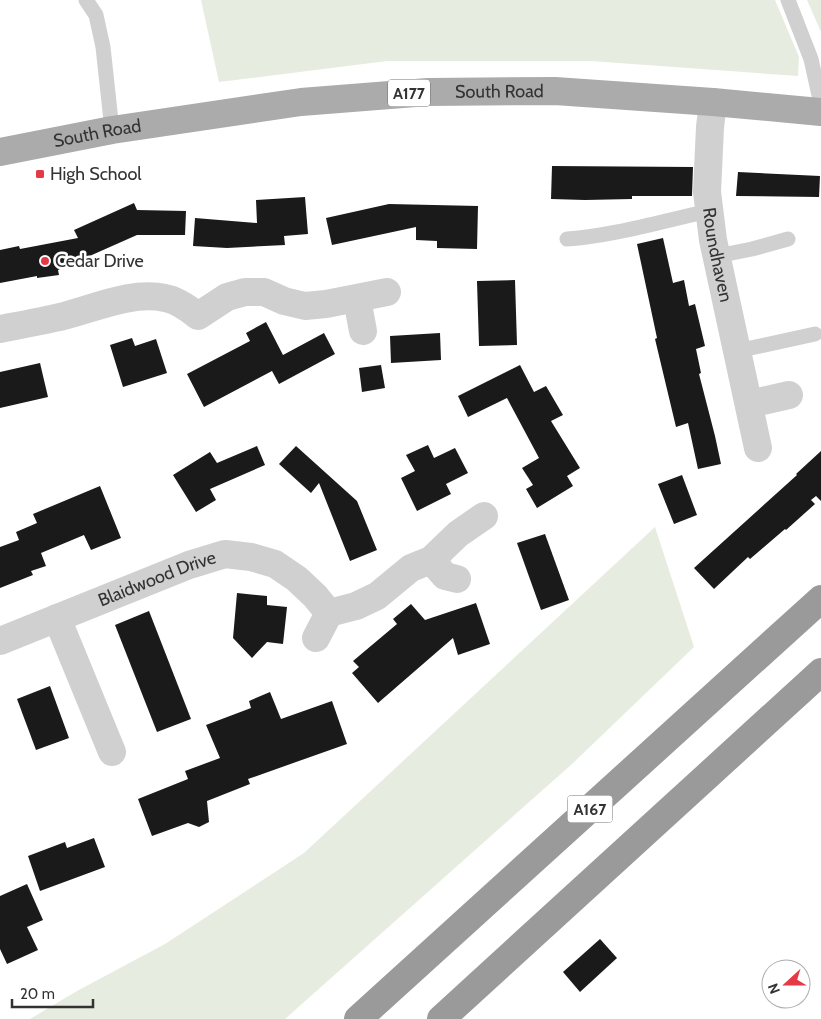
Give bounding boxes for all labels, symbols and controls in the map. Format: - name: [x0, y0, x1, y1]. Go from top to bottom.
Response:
- road number: A177: [388, 80, 430, 106]
- street label: South Road: [455, 80, 544, 103]
- street label: South Road: [51, 115, 143, 152]
- place label: High School: [50, 163, 142, 185]
- marker: High School: [34, 168, 46, 180]
- street label: Roundhaven: [698, 206, 737, 304]
- place label: Cedar Drive: [55, 250, 144, 272]
- marker: Cedar Drive: [39, 255, 51, 267]
- street label: Blaidwood Drive: [95, 546, 219, 611]
- road number: A167: [568, 796, 612, 822]
- north arrow: [761, 959, 811, 1009]
- scale bar: [12, 976, 94, 1008]
- text: N: [764, 981, 784, 997]
- text: 20 m: [20, 985, 55, 1003]

